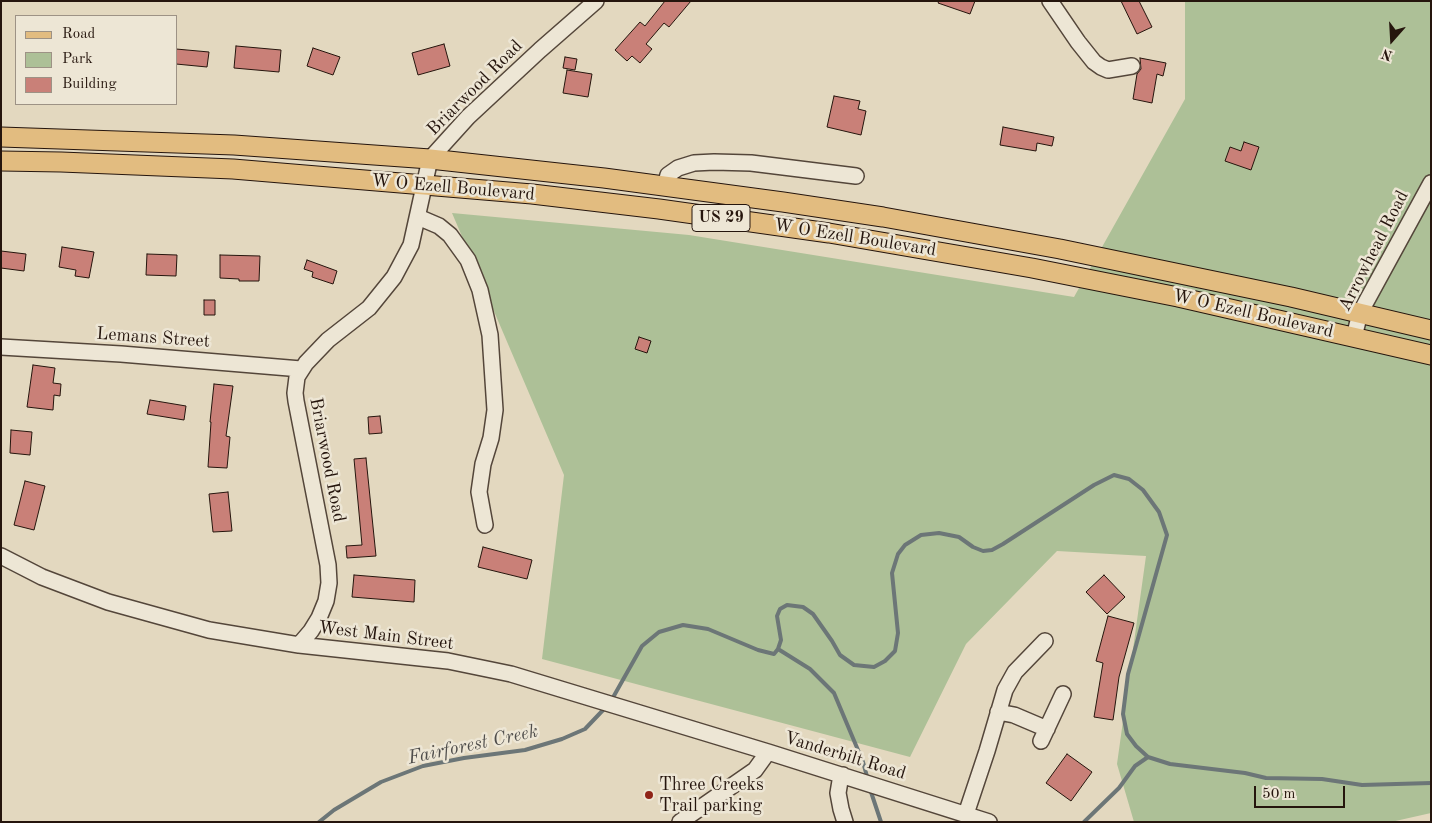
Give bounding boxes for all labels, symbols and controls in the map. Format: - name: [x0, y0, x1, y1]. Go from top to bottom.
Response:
- legend: [15, 15, 178, 105]
- north arrow: [1367, 15, 1417, 65]
- text: Road: [62, 27, 95, 42]
- street label: Briarwood Road: [423, 36, 527, 140]
- text: N: [1380, 46, 1394, 63]
- text: Park: [62, 52, 93, 67]
- text: Building: [62, 77, 117, 92]
- street label: W O Ezell Boulevard: [370, 170, 536, 206]
- street label: Arrowhead Road: [1334, 187, 1414, 315]
- road number: US 29: [692, 204, 750, 232]
- street label: W O Ezell Boulevard: [772, 215, 938, 261]
- street label: W O Ezell Boulevard: [1171, 285, 1335, 343]
- street label: Lemans Street: [95, 323, 211, 353]
- street label: Briarwood Road: [304, 396, 350, 524]
- street label: West Main Street: [317, 617, 455, 655]
- water label: Fairforest Creek: [406, 720, 540, 770]
- street label: Vanderbilt Road: [781, 727, 909, 785]
- place label: Three Creeks Trail parking: [659, 774, 764, 816]
- scale bar: [1257, 776, 1348, 808]
- text: 50 m: [1262, 787, 1296, 802]
- marker: Three Creeks Trail parking: [643, 789, 655, 801]

